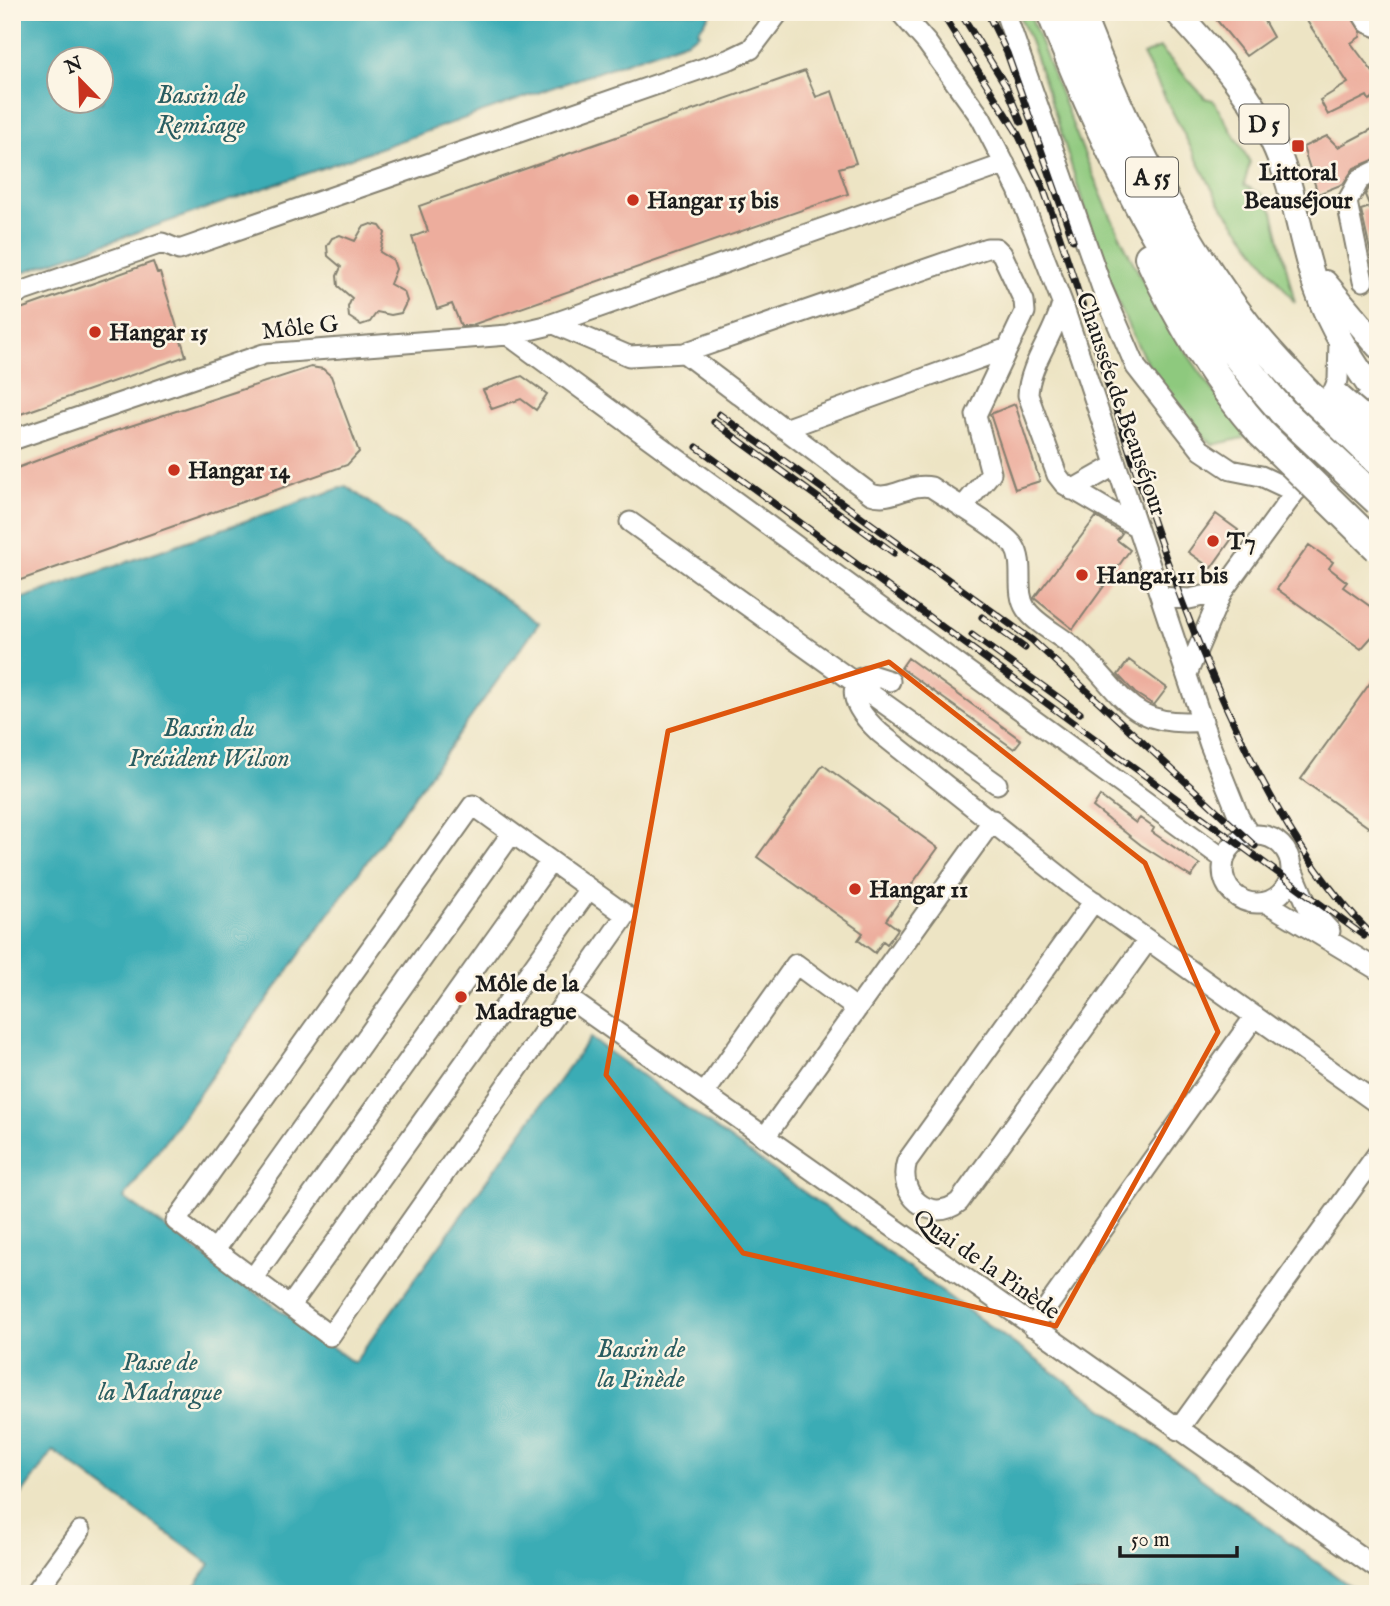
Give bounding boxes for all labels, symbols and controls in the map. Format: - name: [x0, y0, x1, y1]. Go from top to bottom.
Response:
- north arrow: [46, 46, 116, 116]
- text: N: [61, 52, 87, 81]
- water label: Bassin de Remisage: [157, 79, 246, 143]
- road number: D 5: [1240, 105, 1288, 144]
- marker: Littoral Beauséjour: [1290, 138, 1306, 154]
- road number: A 55: [1126, 158, 1178, 196]
- place label: Littoral Beauséjour: [1244, 158, 1353, 217]
- place label: Hangar 15 bis: [647, 186, 779, 217]
- marker: Hangar 15 bis: [625, 192, 641, 208]
- street label: Chaussée de Beauséjour: [1068, 288, 1174, 521]
- street label: Môle G: [260, 309, 340, 348]
- place label: Hangar 15: [109, 318, 208, 349]
- marker: Hangar 15: [87, 324, 103, 340]
- place label: Hangar 14: [188, 456, 291, 487]
- marker: Hangar 14: [166, 462, 182, 478]
- place label: T7: [1226, 527, 1256, 558]
- marker: T7: [1205, 533, 1221, 549]
- place label: Hangar 11 bis: [1096, 561, 1228, 592]
- marker: Hangar 11 bis: [1074, 567, 1090, 583]
- water label: Bassin du Président Wilson: [128, 712, 290, 775]
- place label: Hangar 11: [869, 875, 968, 906]
- marker: Hangar 11: [847, 881, 863, 897]
- place label: Môle de la Madrague: [475, 969, 579, 1028]
- marker: Môle de la Madrague: [453, 989, 469, 1005]
- street label: Quai de la Pinède: [906, 1203, 1066, 1328]
- water label: Bassin de la Pinède: [597, 1333, 686, 1396]
- water label: Passe de la Madrague: [98, 1346, 222, 1410]
- scale bar: [1120, 1515, 1238, 1559]
- text: 50 m: [1131, 1527, 1170, 1554]

